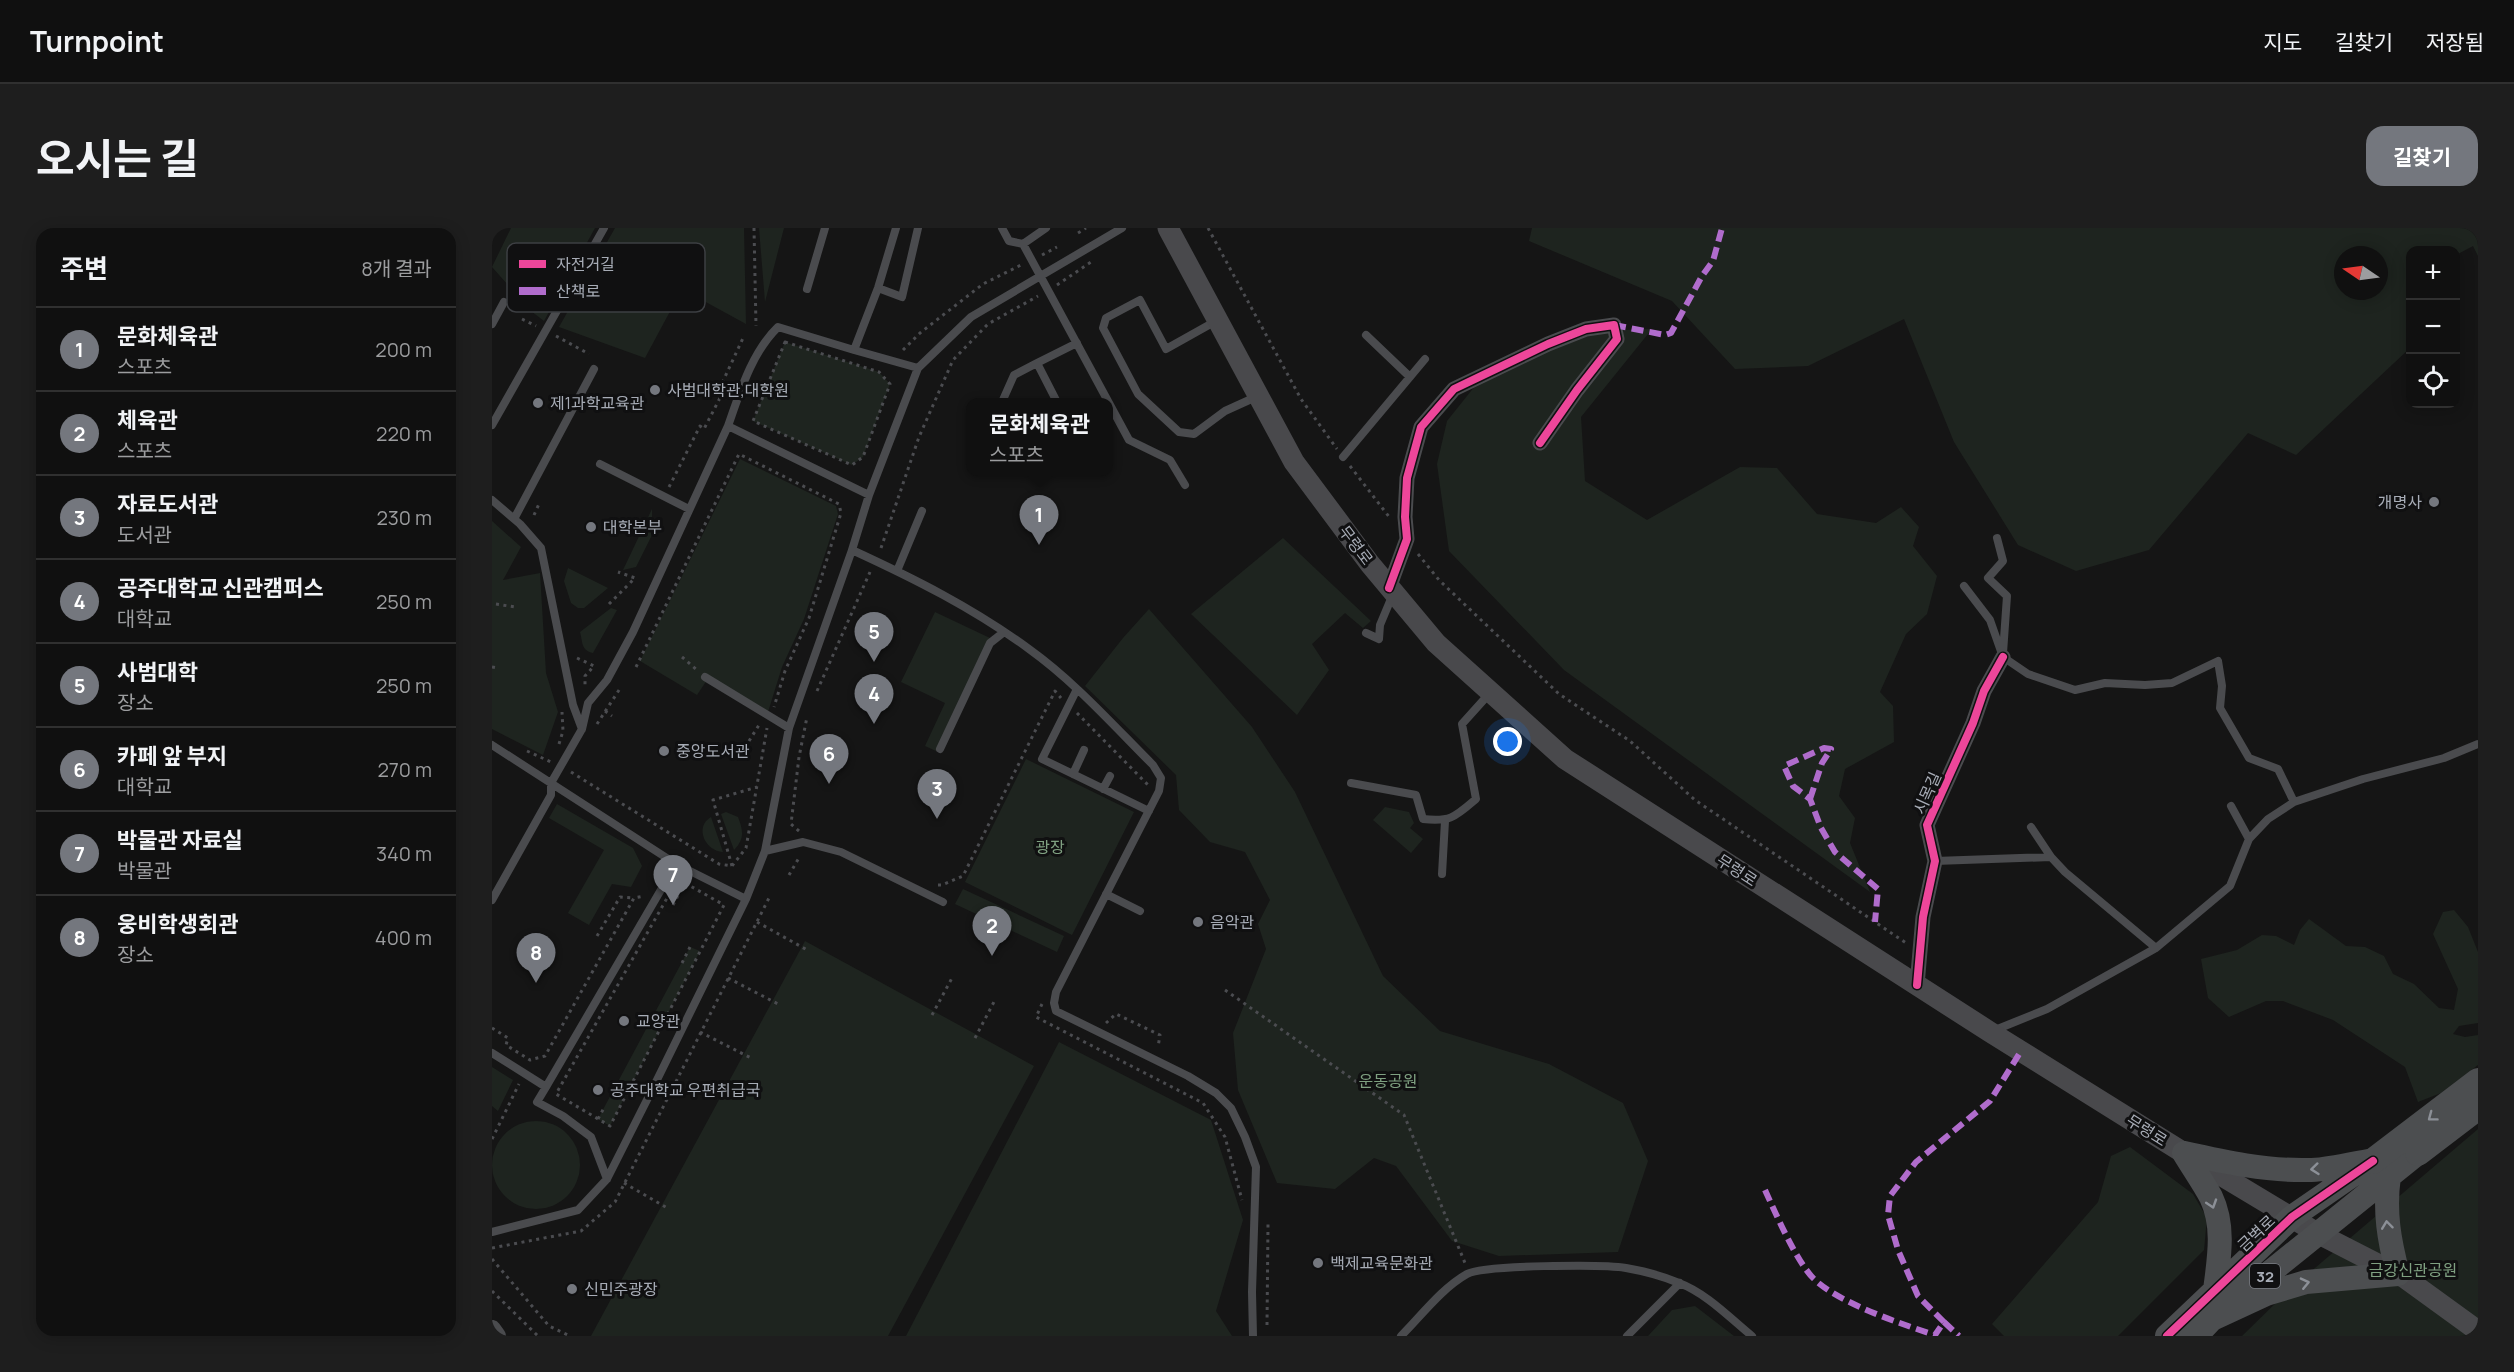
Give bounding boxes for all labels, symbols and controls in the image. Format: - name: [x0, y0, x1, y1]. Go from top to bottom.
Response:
- text: Turnpoint: [30, 22, 164, 60]
- text: 지도: [2263, 28, 2302, 56]
- text: 길찾기: [2335, 28, 2393, 56]
- text: 저장됨: [2426, 28, 2484, 56]
- button: 길찾기: [2366, 126, 2478, 186]
- text: 오시는 길: [36, 129, 199, 187]
- legend: [507, 243, 705, 312]
- north arrow: [2334, 246, 2388, 300]
- map controls: [2406, 246, 2460, 408]
- button: +: [2406, 246, 2460, 300]
- text: 주변: [60, 250, 108, 286]
- text: 자전거길: [556, 253, 615, 275]
- text: 8개 결과: [361, 255, 432, 282]
- text: 산책로: [556, 280, 600, 302]
- button: −: [2406, 300, 2460, 354]
- text: 문화체육관: [117, 321, 218, 351]
- text: 1: [75, 336, 84, 363]
- text: 200 m: [375, 336, 432, 363]
- text: 스포츠: [117, 353, 172, 380]
- button: locate: [2406, 354, 2460, 408]
- place label: 사범대학관,대학원: [667, 379, 789, 401]
- marker: 사범대학관,대학원: [648, 383, 662, 397]
- place label: 제1과학교육관: [550, 392, 645, 414]
- marker: 제1과학교육관: [531, 396, 545, 410]
- popup: [966, 398, 1113, 476]
- text: 체육관: [117, 405, 178, 435]
- text: 문화체육관: [989, 409, 1090, 439]
- text: 2: [74, 420, 85, 447]
- text: 220 m: [376, 420, 432, 447]
- text: 스포츠: [117, 437, 172, 464]
- text: 스포츠: [989, 441, 1044, 468]
- text: 자료도서관: [117, 489, 218, 519]
- place label: 개명사: [2378, 491, 2422, 513]
- marker: 개명사: [2427, 495, 2441, 509]
- pin: 1: [1020, 496, 1058, 545]
- text: 3: [74, 504, 85, 531]
- text: 230 m: [376, 504, 432, 531]
- place label: 대학본부: [603, 516, 662, 538]
- marker: 대학본부: [584, 520, 598, 534]
- text: 도서관: [117, 521, 172, 548]
- street label: 무령로: [1334, 521, 1378, 569]
- text: 공주대학교 신관캠퍼스: [117, 573, 324, 603]
- text: 4: [73, 588, 86, 615]
- text: 250 m: [376, 588, 432, 615]
- text: 대학교: [117, 605, 172, 632]
- pin: 5: [854, 612, 893, 662]
- text: 사범대학: [117, 657, 198, 687]
- text: 5: [74, 672, 85, 699]
- text: 250 m: [376, 672, 432, 699]
- pin: 4: [854, 674, 893, 724]
- text: 장소: [117, 689, 154, 716]
- your location: [1493, 727, 1522, 756]
- pin: 6: [810, 734, 848, 784]
- place label: 중앙도서관: [676, 740, 750, 762]
- text: 카페 앞 부지: [117, 741, 227, 771]
- marker: 중앙도서관: [657, 744, 671, 758]
- text: 6: [73, 756, 86, 783]
- text: 270 m: [377, 756, 432, 783]
- street label: 시목길: [1908, 768, 1946, 818]
- pin: 3: [918, 770, 956, 819]
- text: 대학교: [117, 773, 172, 800]
- text: 박물관 자료실: [117, 825, 243, 855]
- park label: 광장: [1035, 836, 1065, 858]
- text: 7: [74, 840, 85, 867]
- text: 340 m: [376, 840, 432, 867]
- street label: 무령로: [1712, 849, 1762, 891]
- pin: 7: [654, 856, 693, 905]
- text: 박물관: [117, 857, 172, 884]
- pin: 2: [972, 906, 1012, 956]
- text: 웅비학생회관: [117, 909, 238, 939]
- place label: 음악관: [1210, 911, 1254, 933]
- marker: 음악관: [1191, 915, 1205, 929]
- text: 8: [73, 924, 86, 951]
- text: 400 m: [375, 924, 432, 951]
- pin: 8: [516, 934, 555, 983]
- text: 장소: [117, 941, 154, 968]
- place label: 교양관: [636, 1010, 680, 1032]
- marker: 교양관: [617, 1014, 631, 1028]
- park label: 운동공원: [1359, 1070, 1417, 1092]
- place label: 공주대학교 우편취급국: [610, 1079, 760, 1101]
- marker: 공주대학교 우편취급국: [591, 1083, 605, 1097]
- street label: 무령로: [2122, 1109, 2172, 1151]
- one-way arrow: [2427, 1110, 2438, 1121]
- one-way arrow: [2311, 1162, 2320, 1175]
- one-way arrow: [2205, 1198, 2217, 1209]
- street label: 금벽로: [2232, 1210, 2280, 1256]
- one-way arrow: [2381, 1221, 2394, 1230]
- place label: 백제교육문화관: [1330, 1252, 1433, 1274]
- marker: 백제교육문화관: [1311, 1256, 1325, 1270]
- park label: 금강신관공원: [2369, 1259, 2457, 1281]
- road number: 32: [2250, 1264, 2280, 1288]
- one-way arrow: [2300, 1277, 2310, 1290]
- place label: 신민주광장: [584, 1278, 658, 1300]
- marker: 신민주광장: [565, 1282, 579, 1296]

